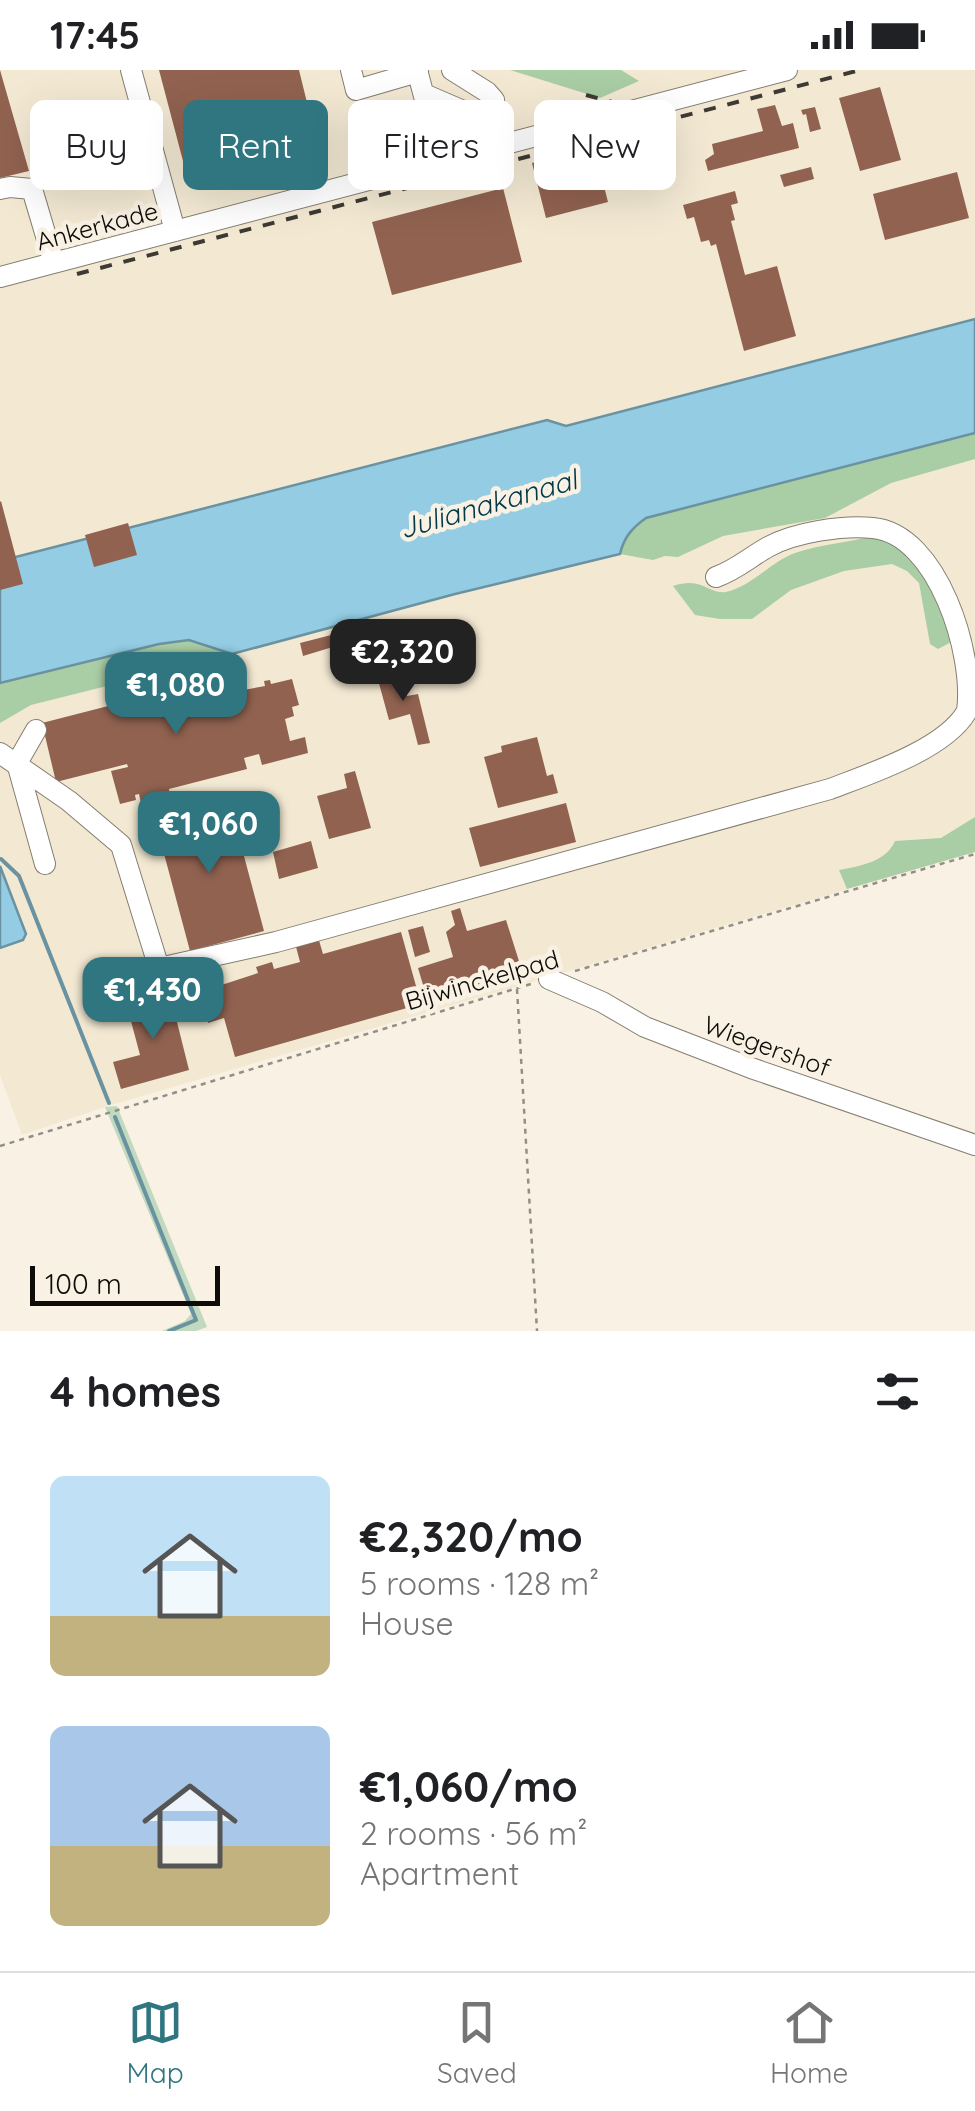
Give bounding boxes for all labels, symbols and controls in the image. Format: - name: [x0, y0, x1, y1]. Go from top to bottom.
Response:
- text: 17:45: [50, 11, 140, 59]
- chip: Buy: [30, 100, 163, 190]
- chip: Rent: [183, 100, 328, 190]
- chip: Filters: [348, 100, 514, 190]
- chip: New: [534, 100, 676, 190]
- street label: Ankerkade: [33, 194, 161, 257]
- water label: Julianakanaal: [395, 460, 584, 546]
- pin: €2,320: [322, 619, 484, 704]
- text: €2,320: [352, 631, 454, 671]
- pin: €1,080: [95, 652, 257, 737]
- text: €1,080: [127, 664, 225, 704]
- pin: €1,060: [128, 791, 290, 876]
- text: €1,060: [160, 803, 258, 843]
- street label: Bijwinckelpad: [402, 943, 562, 1016]
- pin: €1,430: [72, 957, 234, 1042]
- text: €1,430: [105, 969, 201, 1009]
- street label: Wiegershof: [700, 1008, 835, 1083]
- scale bar: [30, 1261, 220, 1306]
- text: 100 m: [45, 1266, 122, 1301]
- icon: filters: [870, 1364, 925, 1419]
- text: 4 homes: [50, 1365, 221, 1418]
- text: €2,320/mo: [360, 1510, 583, 1563]
- icon: home: [130, 1516, 250, 1636]
- text: 5 rooms · 128 m²: [360, 1563, 599, 1603]
- text: House: [360, 1603, 454, 1643]
- text: €1,060/mo: [360, 1760, 578, 1813]
- icon: home: [130, 1766, 250, 1886]
- text: 2 rooms · 56 m²: [360, 1813, 587, 1853]
- text: Apartment: [360, 1853, 519, 1893]
- tab: Map: [127, 1995, 184, 2090]
- tab: Saved: [437, 1995, 517, 2090]
- tab: Home: [770, 1995, 848, 2090]

